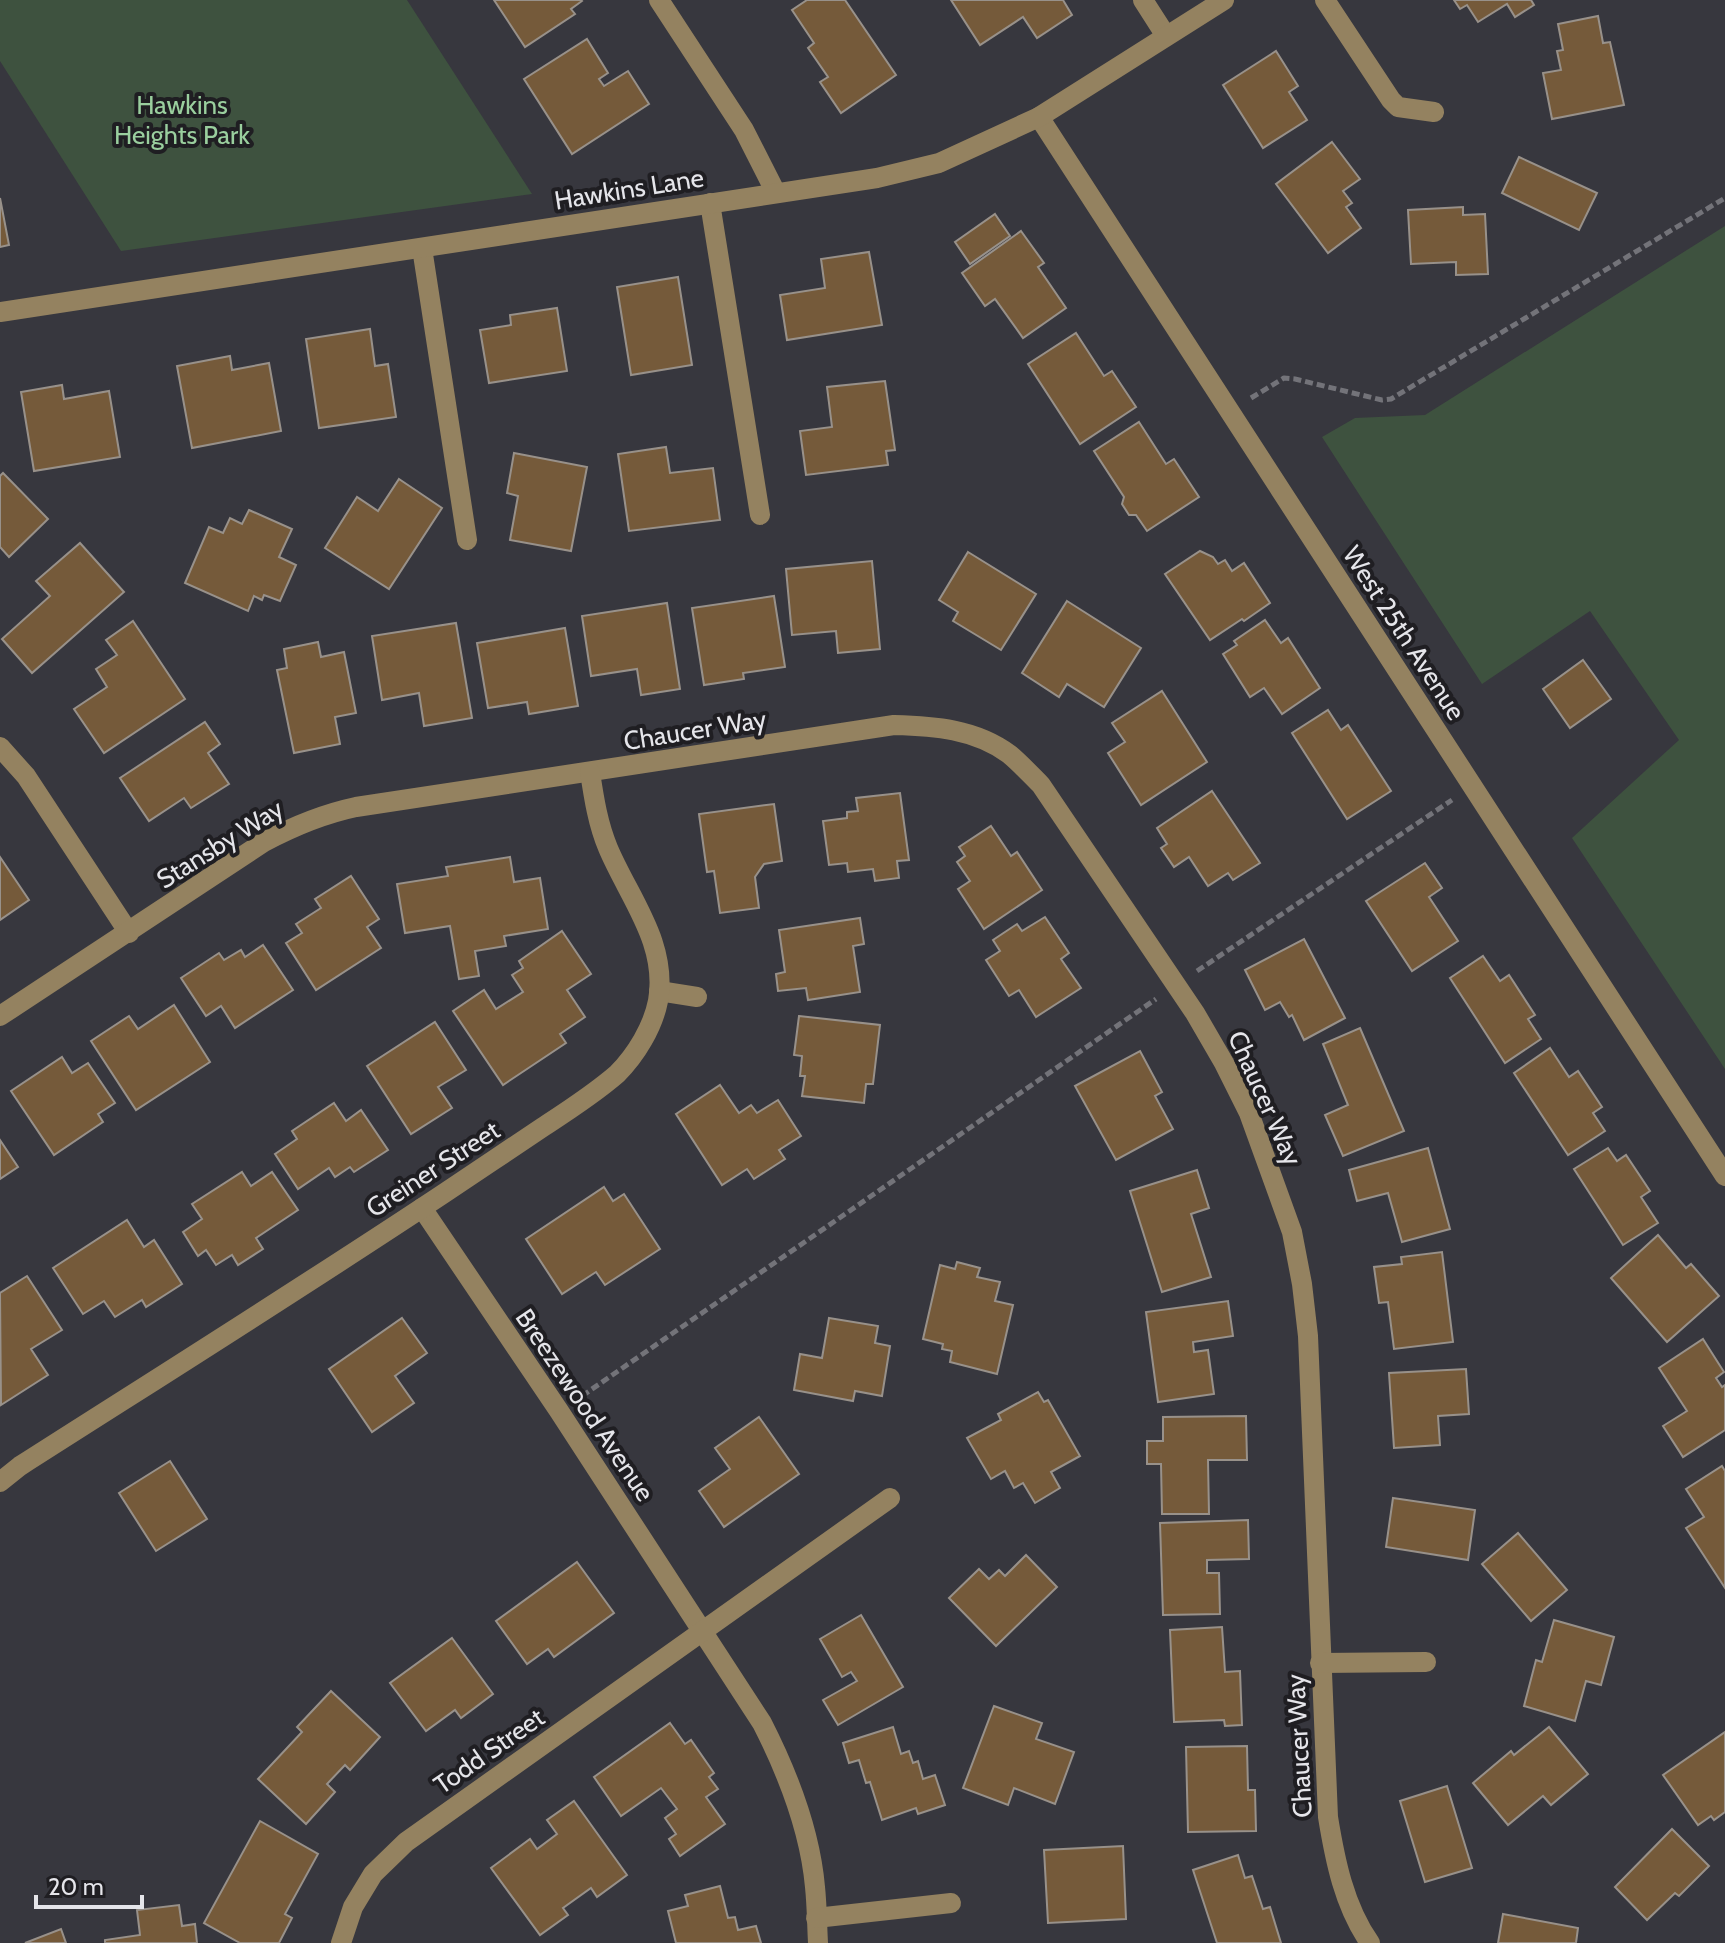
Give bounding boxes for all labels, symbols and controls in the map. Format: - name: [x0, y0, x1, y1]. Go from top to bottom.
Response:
- park label: Hawkins Heights Park: [114, 89, 250, 151]
- street label: Hawkins Lane: [552, 161, 706, 217]
- street label: West 25th Avenue: [1336, 540, 1472, 726]
- street label: Chaucer Way: [621, 703, 769, 757]
- street label: Stansby Way: [151, 793, 289, 895]
- street label: Chaucer Way: [1221, 1026, 1309, 1170]
- street label: Greiner Street: [360, 1114, 506, 1224]
- street label: Breezewood Avenue: [509, 1303, 661, 1507]
- street label: Chaucer Way: [1279, 1673, 1319, 1819]
- street label: Todd Street: [428, 1701, 551, 1801]
- scale bar: [36, 1859, 142, 1909]
- text: 20 m: [48, 1872, 104, 1901]

